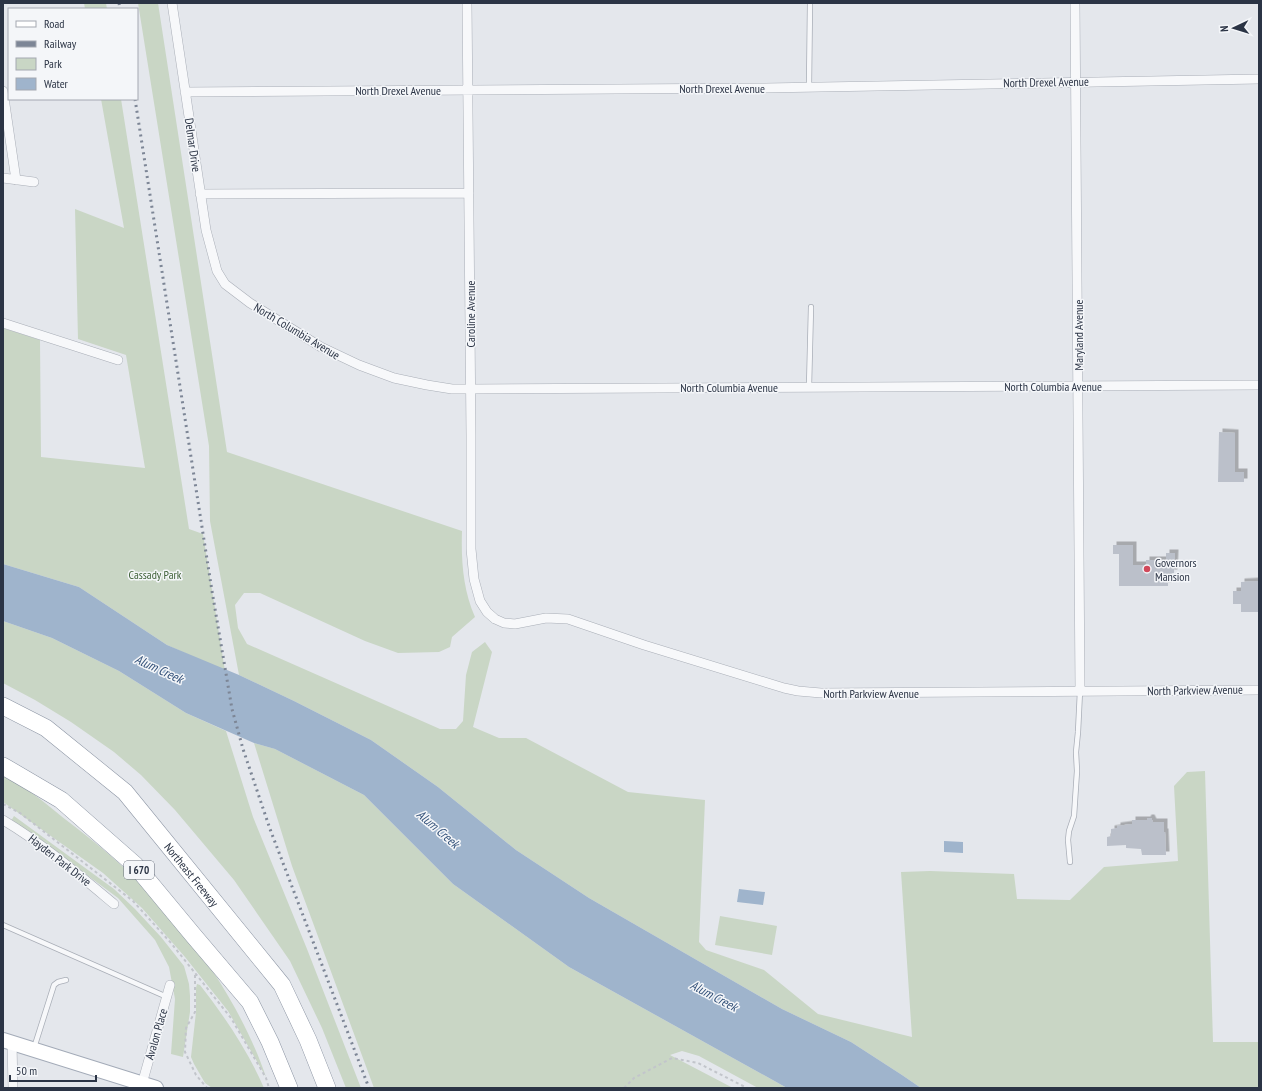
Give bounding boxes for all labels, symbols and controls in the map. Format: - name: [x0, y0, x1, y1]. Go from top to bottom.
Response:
- legend: [8, 8, 138, 100]
- north arrow: [1214, 8, 1254, 48]
- text: Road: [44, 16, 64, 31]
- text: N: [1217, 25, 1231, 32]
- text: Railway: [44, 36, 77, 51]
- text: Park: [44, 56, 62, 71]
- street label: North Drexel Avenue: [1003, 74, 1089, 90]
- text: Water: [44, 76, 69, 91]
- street label: North Drexel Avenue: [679, 81, 765, 96]
- street label: North Drexel Avenue: [355, 83, 441, 98]
- street label: Delmar Drive: [182, 117, 204, 173]
- street label: Caroline Avenue: [463, 281, 478, 347]
- street label: North Columbia Avenue: [251, 299, 343, 363]
- street label: Maryland Avenue: [1071, 300, 1086, 370]
- street label: North Columbia Avenue: [1004, 379, 1102, 394]
- street label: North Columbia Avenue: [680, 380, 778, 395]
- place label: Governors Mansion: [1155, 555, 1197, 584]
- marker: Governors Mansion: [1142, 564, 1152, 574]
- park label: Cassady Park: [129, 567, 182, 582]
- water label: Alum Creek: [132, 651, 187, 688]
- street label: North Parkview Avenue: [1147, 682, 1243, 698]
- street label: North Parkview Avenue: [823, 686, 919, 701]
- water label: Alum Creek: [413, 806, 464, 853]
- street label: Hayden Park Drive: [26, 831, 94, 889]
- street label: Northeast Freeway: [161, 839, 223, 910]
- road number: I 670: [124, 861, 154, 879]
- water label: Alum Creek: [687, 977, 742, 1016]
- street label: Avalon Place: [142, 1007, 170, 1061]
- scale bar: [10, 1057, 96, 1083]
- text: 50 m: [16, 1063, 37, 1078]

